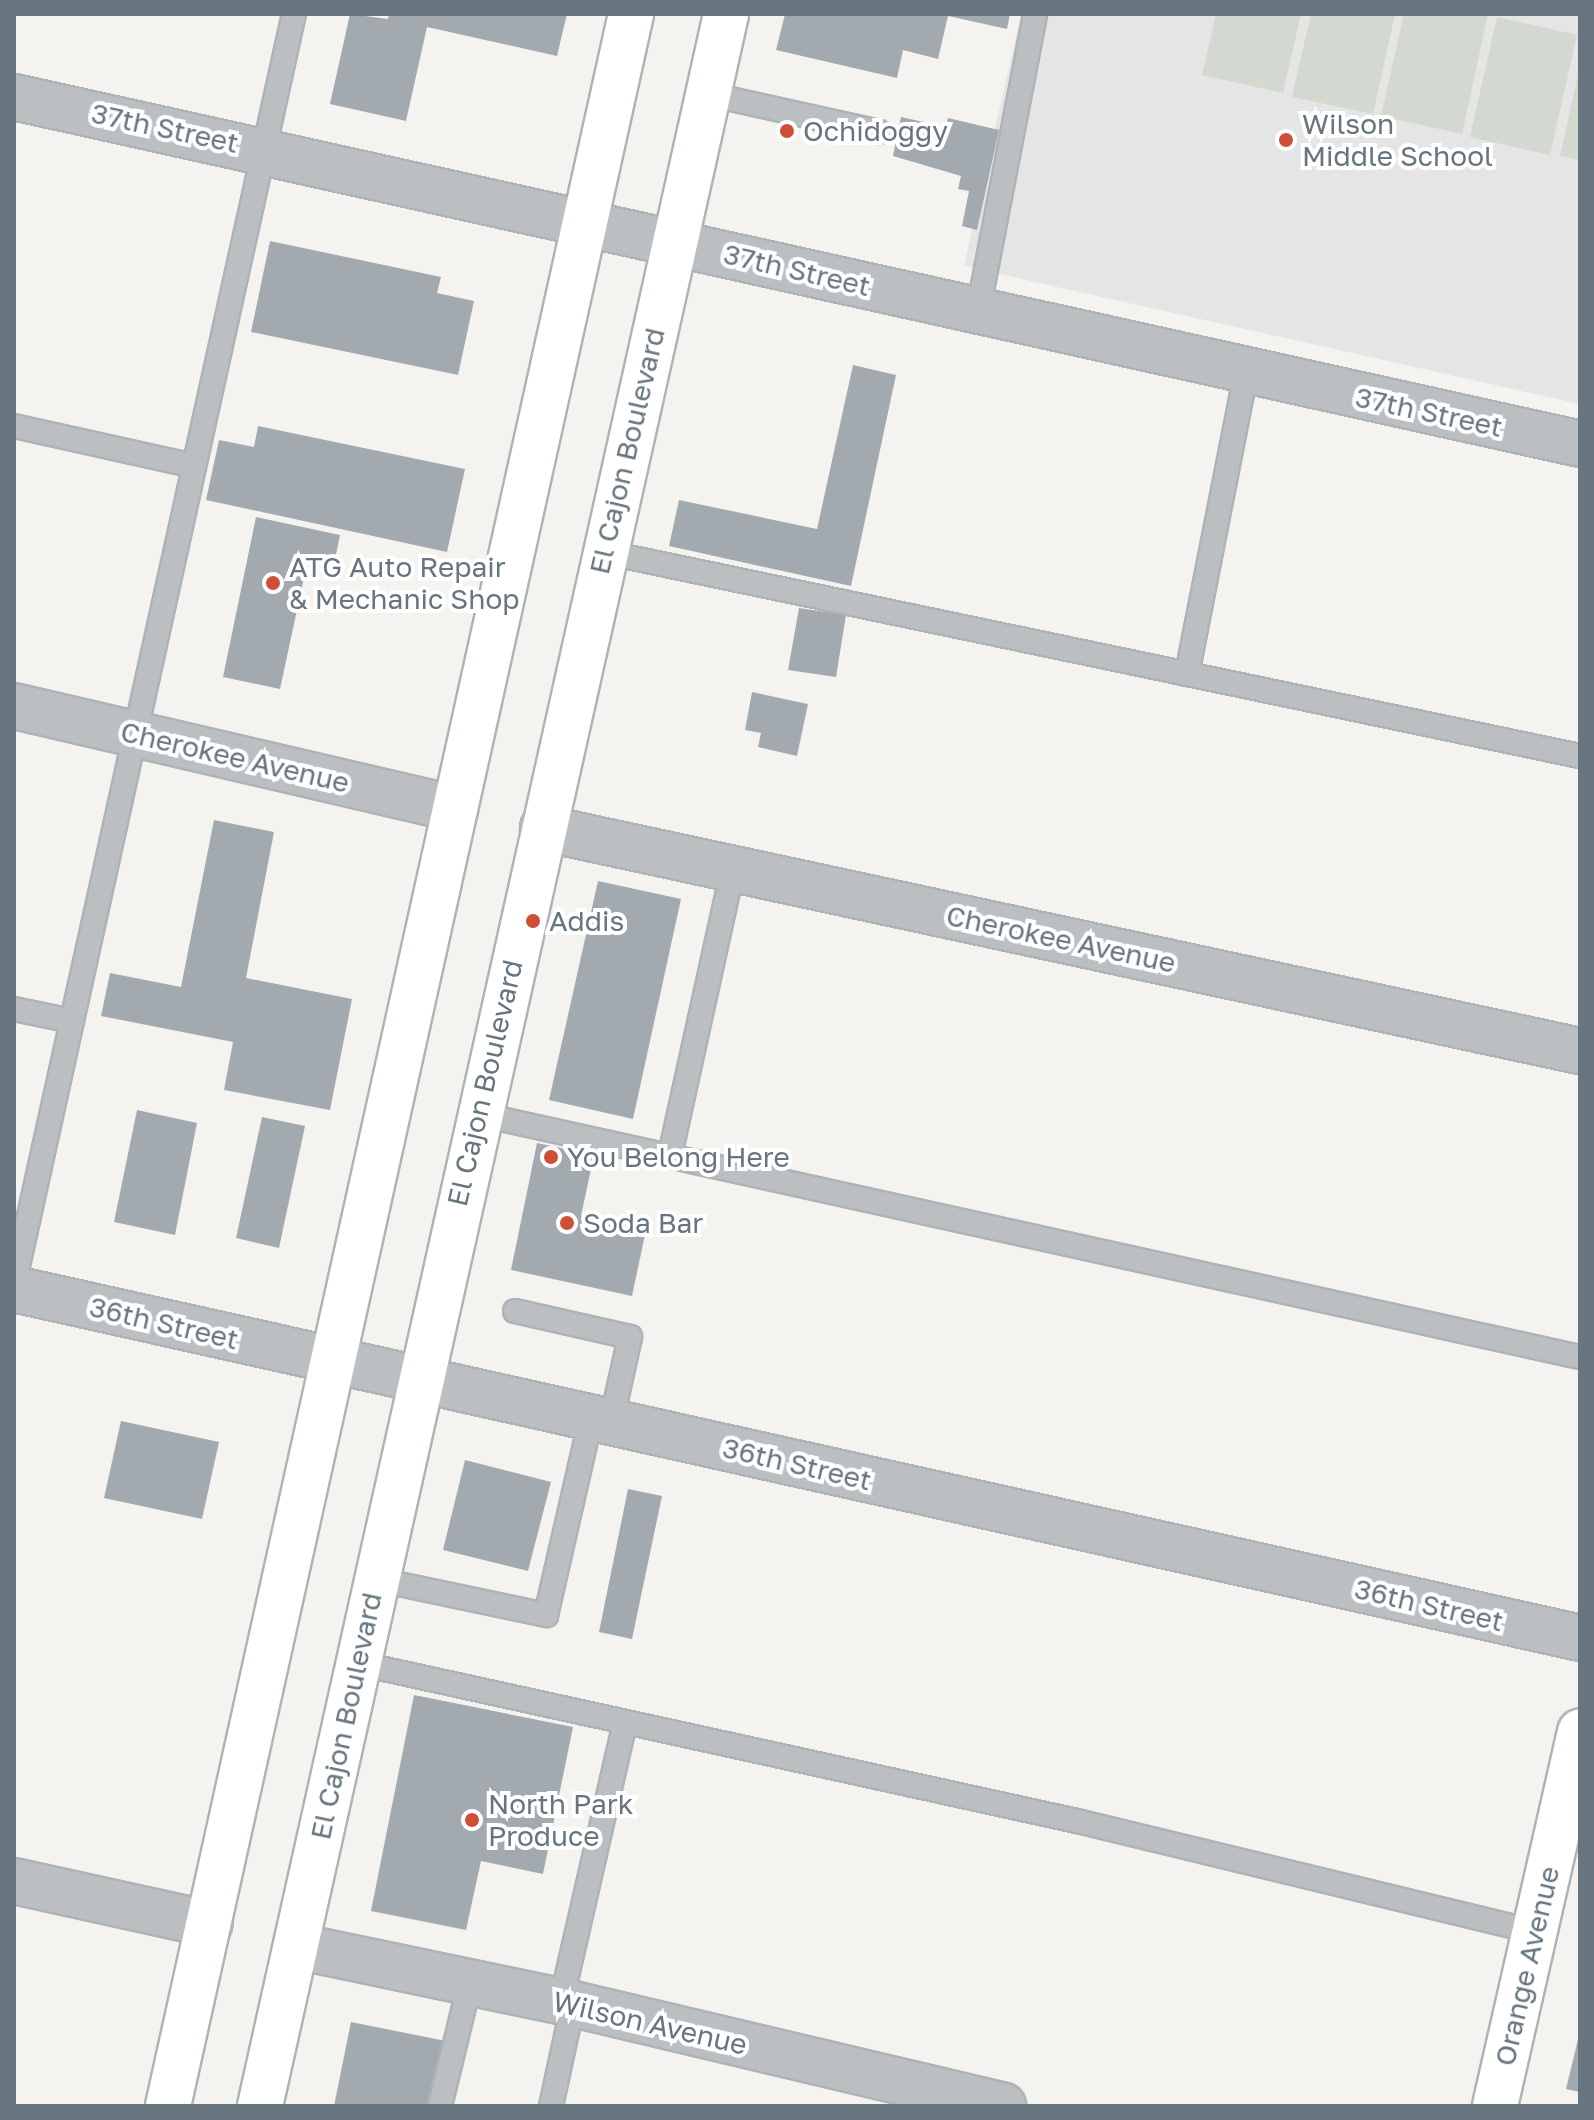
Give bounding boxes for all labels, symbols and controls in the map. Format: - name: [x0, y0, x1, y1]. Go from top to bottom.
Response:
- street label: 37th Street: [88, 96, 242, 160]
- place label: Wilson Middle School: [1302, 107, 1493, 173]
- place label: Ochidoggy: [803, 114, 948, 148]
- marker: Ochidoggy: [778, 122, 796, 140]
- marker: Wilson Middle School: [1277, 131, 1295, 149]
- street label: 37th Street: [720, 237, 874, 303]
- street label: El Cajon Boulevard: [582, 325, 672, 577]
- street label: 37th Street: [1352, 380, 1506, 444]
- place label: ATG Auto Repair & Mechanic Shop: [289, 550, 520, 616]
- marker: ATG Auto Repair & Mechanic Shop: [264, 574, 282, 592]
- street label: Cherokee Avenue: [117, 714, 353, 800]
- street label: Cherokee Avenue: [943, 898, 1179, 980]
- place label: Addis: [549, 904, 624, 938]
- marker: Addis: [524, 912, 542, 930]
- street label: El Cajon Boulevard: [440, 957, 530, 1209]
- place label: You Belong Here: [567, 1140, 790, 1174]
- marker: You Belong Here: [542, 1148, 560, 1166]
- place label: Soda Bar: [583, 1206, 703, 1240]
- marker: Soda Bar: [558, 1214, 576, 1232]
- street label: 36th Street: [86, 1290, 242, 1356]
- street label: 36th Street: [719, 1431, 875, 1497]
- street label: 36th Street: [1351, 1572, 1507, 1638]
- street label: El Cajon Boulevard: [303, 1589, 389, 1843]
- place label: North Park Produce: [488, 1787, 634, 1853]
- marker: North Park Produce: [463, 1811, 481, 1829]
- street label: Orange Avenue: [1488, 1863, 1566, 2069]
- street label: Wilson Avenue: [550, 1984, 750, 2062]

